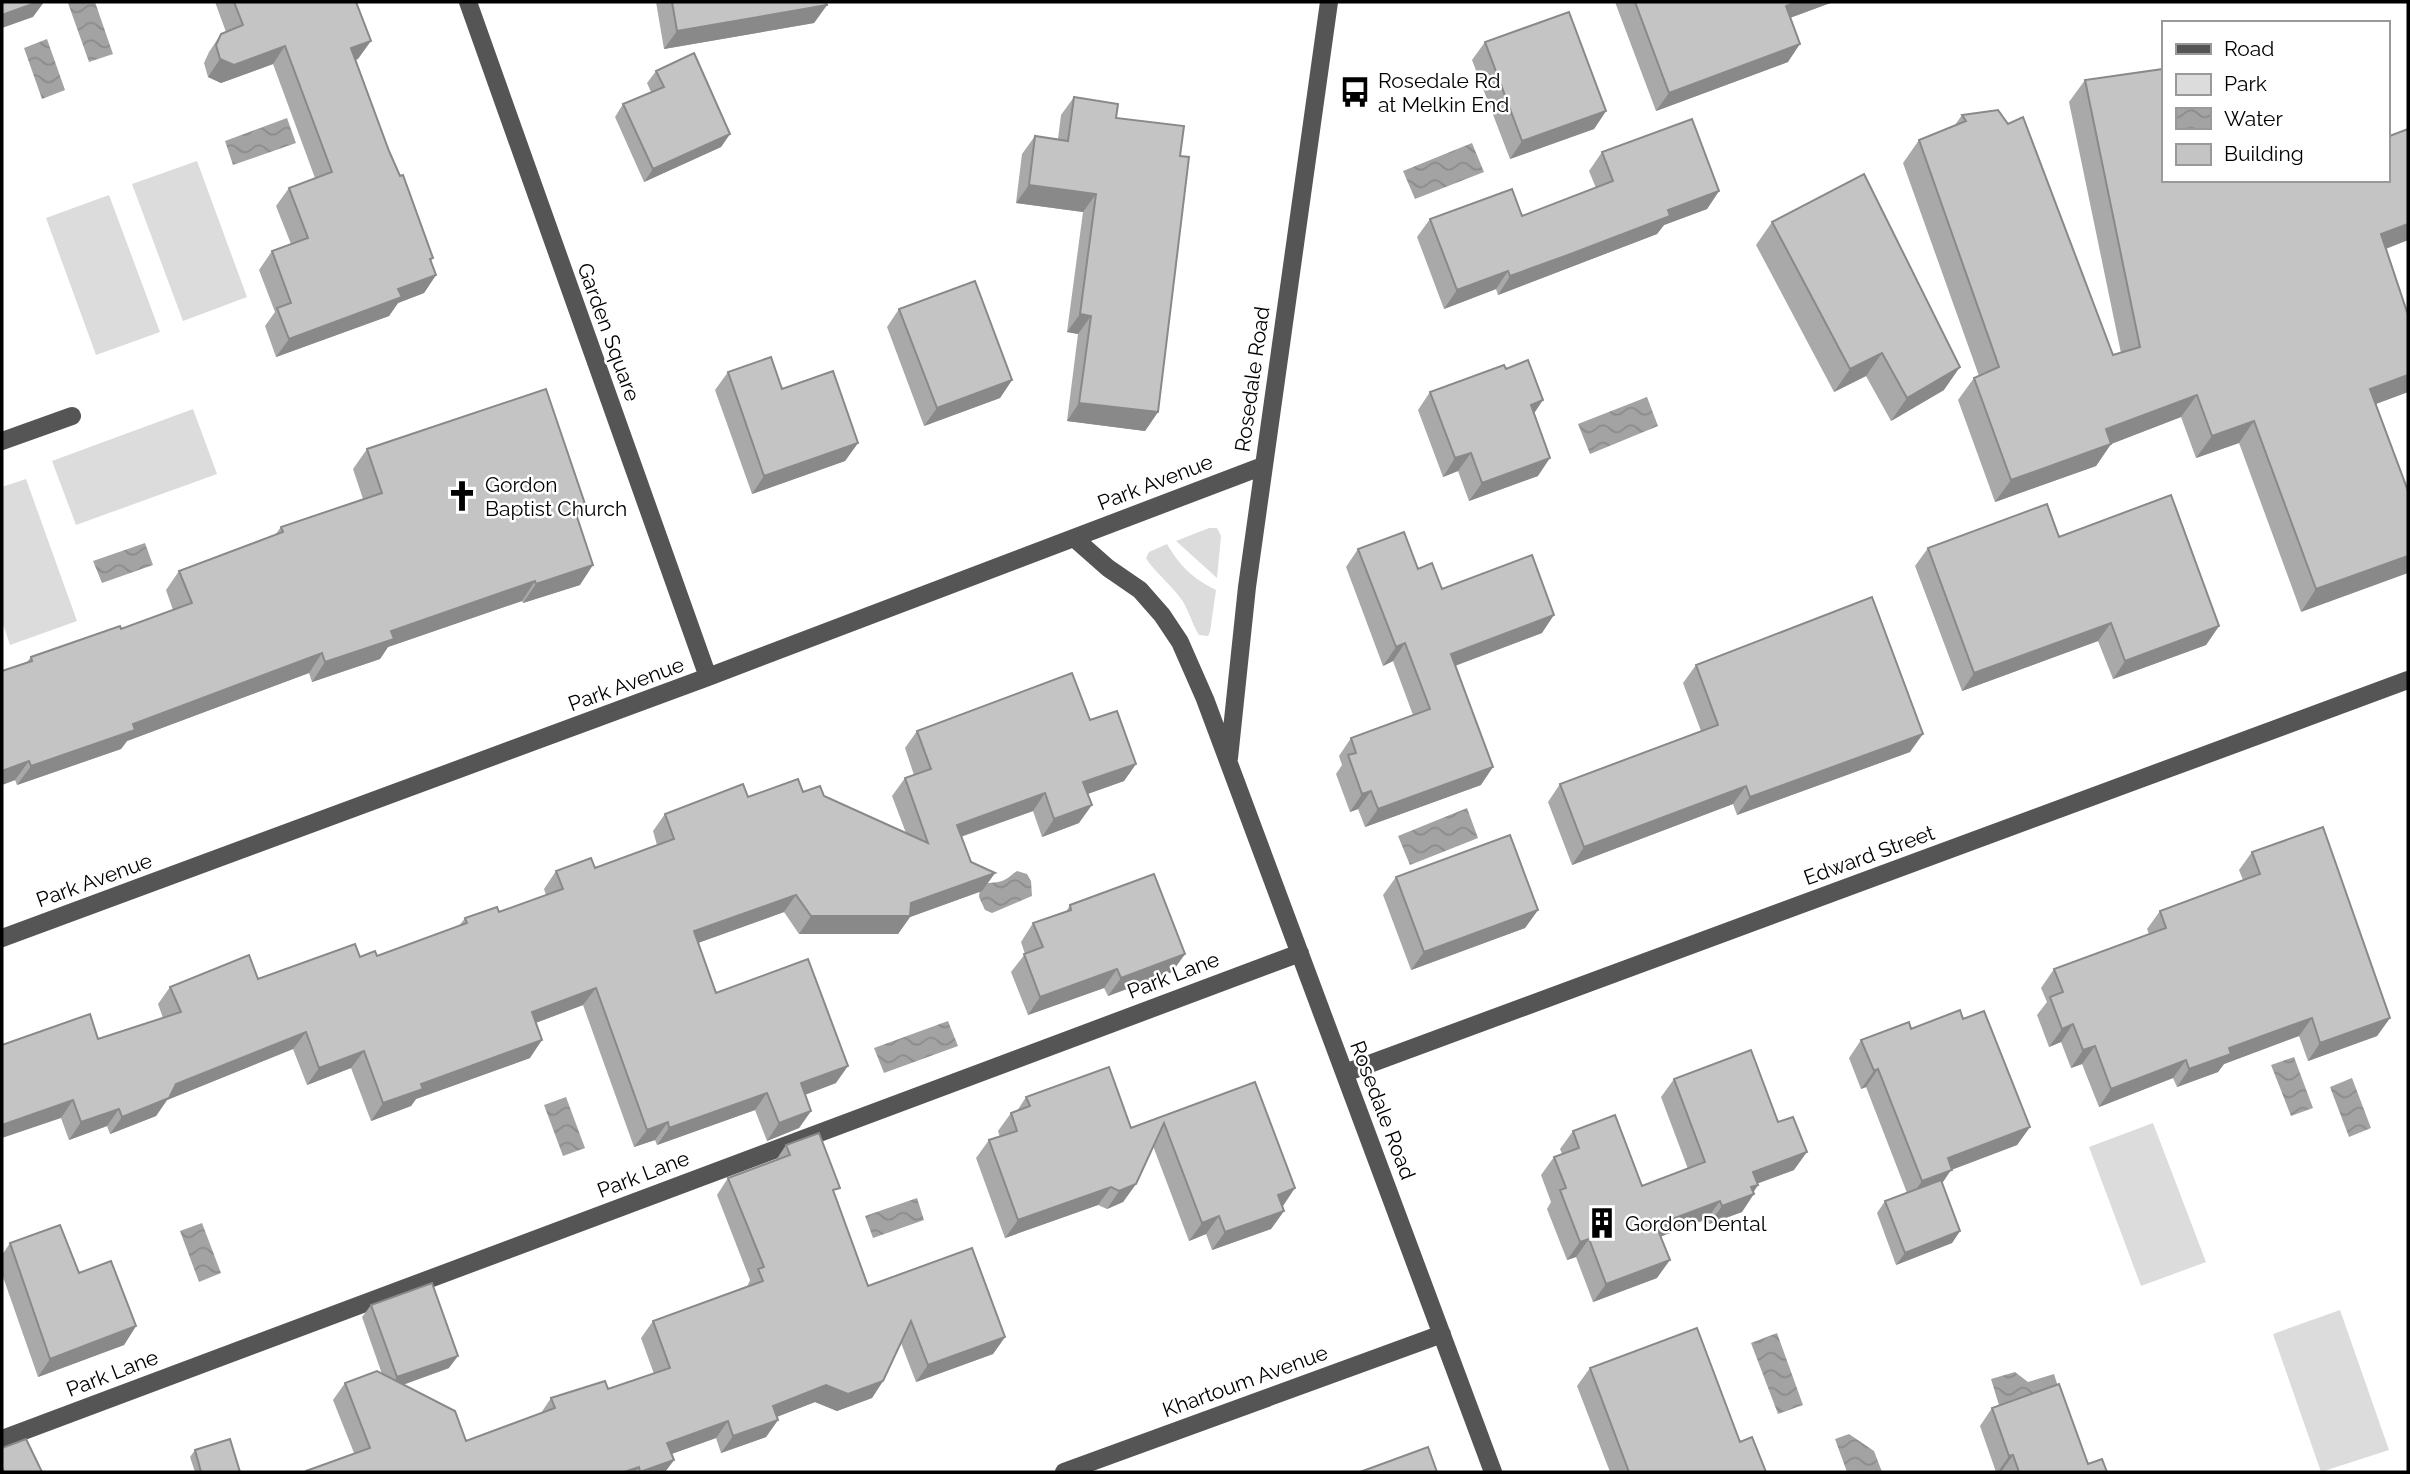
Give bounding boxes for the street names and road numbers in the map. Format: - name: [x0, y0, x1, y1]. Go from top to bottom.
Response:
- street label: Garden Square: [572, 259, 646, 405]
- street label: Rosedale Road: [1229, 305, 1275, 453]
- street label: Park Avenue: [1094, 449, 1216, 515]
- street label: Park Avenue: [565, 652, 687, 716]
- street label: Edward Street: [1800, 820, 1938, 890]
- street label: Park Avenue: [33, 848, 155, 912]
- street label: Park Lane: [1123, 946, 1223, 1004]
- street label: Rosedale Road: [1345, 1037, 1421, 1183]
- street label: Park Lane: [593, 1145, 693, 1203]
- street label: Khartoum Avenue: [1159, 1339, 1331, 1423]
- street label: Park Lane: [62, 1344, 162, 1402]

